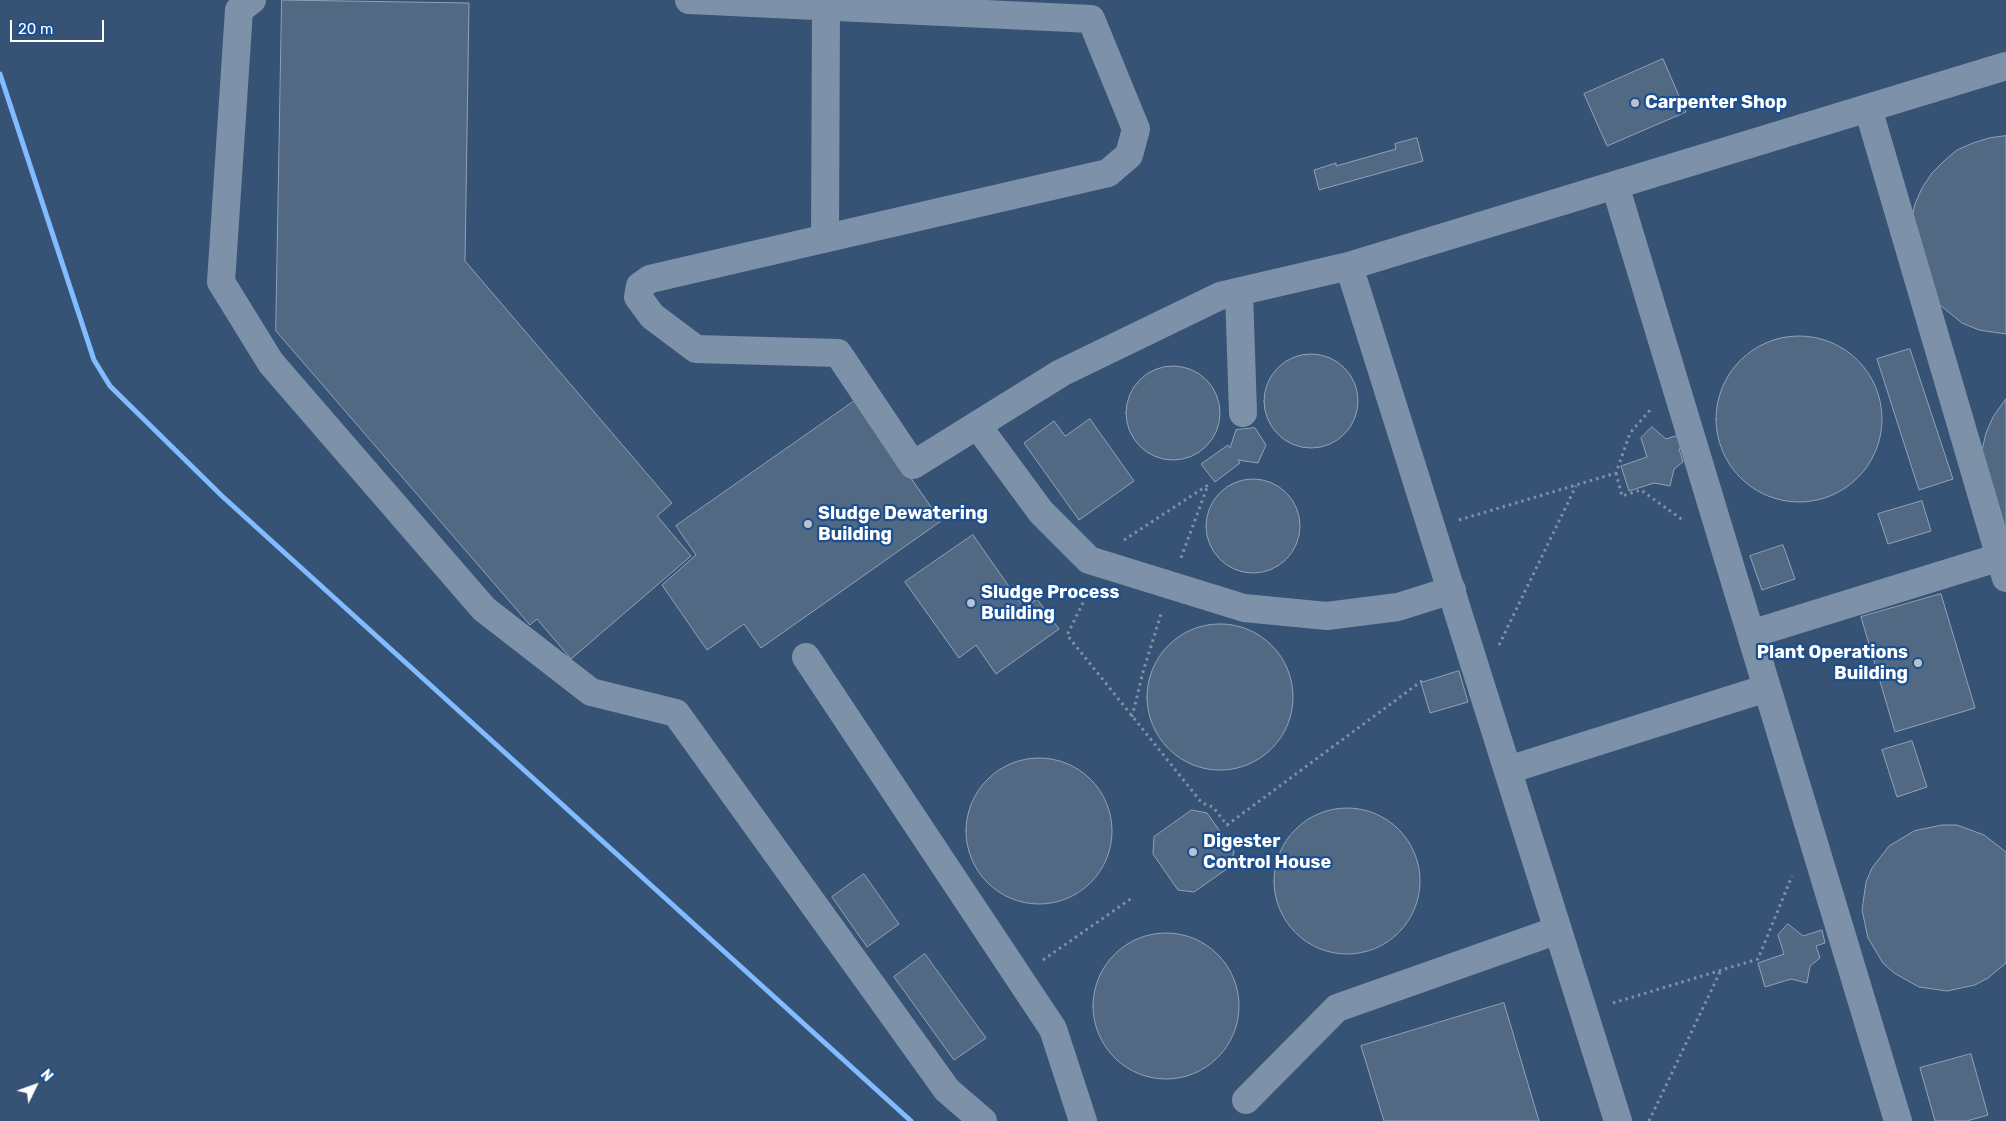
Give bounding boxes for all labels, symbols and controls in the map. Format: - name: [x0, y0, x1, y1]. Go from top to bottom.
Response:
- scale bar: [12, 10, 106, 42]
- text: 20 m: [18, 20, 53, 38]
- place label: Carpenter Shop: [1645, 92, 1787, 114]
- marker: Carpenter Shop: [1629, 97, 1641, 109]
- place label: Sludge Dewatering Building: [818, 503, 988, 546]
- marker: Sludge Dewatering Building: [802, 518, 814, 530]
- place label: Sludge Process Building: [981, 582, 1119, 624]
- marker: Sludge Process Building: [965, 597, 977, 609]
- place label: Plant Operations Building: [1757, 642, 1908, 684]
- marker: Plant Operations Building: [1912, 657, 1924, 669]
- place label: Digester Control House: [1203, 831, 1331, 874]
- marker: Digester Control House: [1187, 846, 1199, 858]
- north arrow: [10, 1061, 60, 1111]
- text: N: [37, 1066, 56, 1085]

